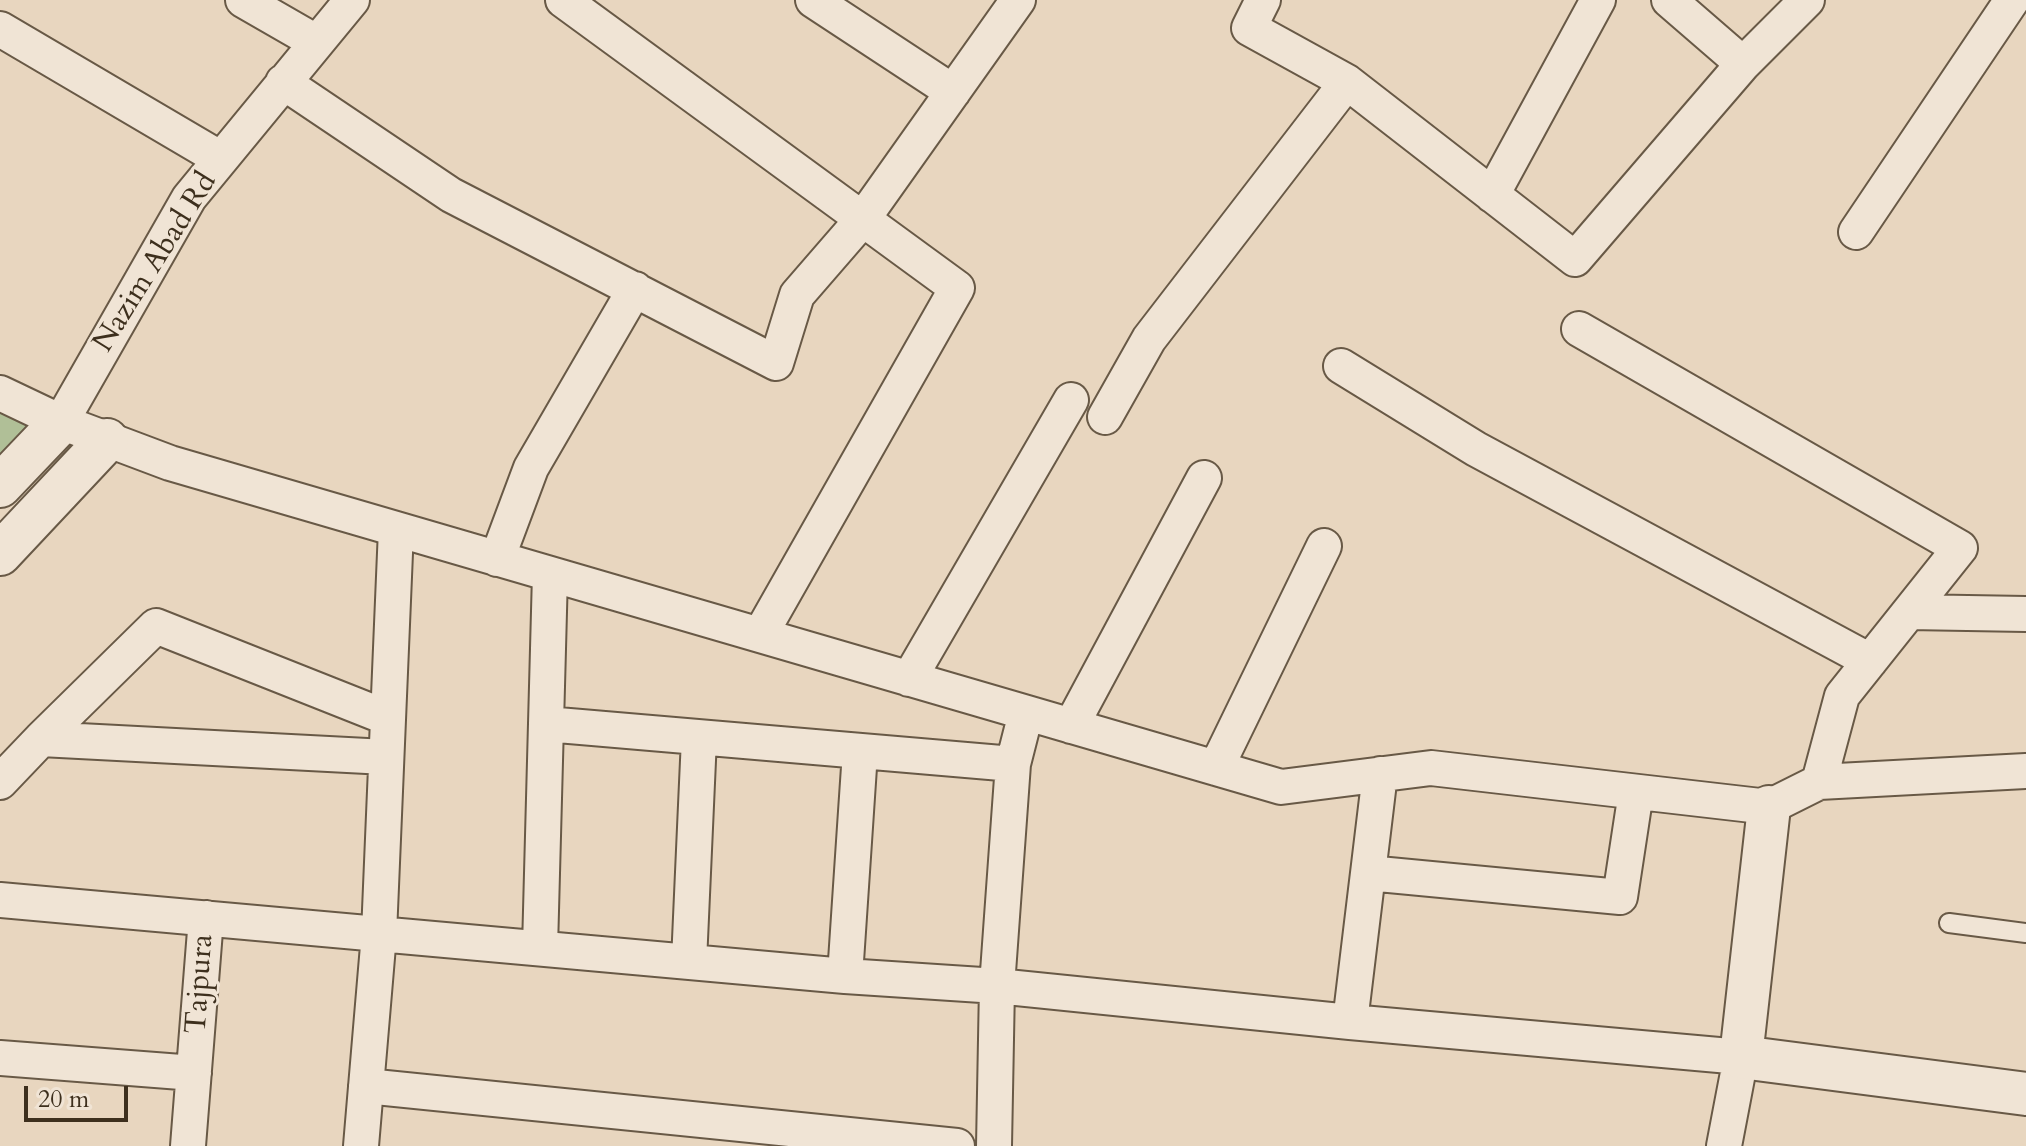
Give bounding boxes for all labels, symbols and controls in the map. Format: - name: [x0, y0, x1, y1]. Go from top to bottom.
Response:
- street label: Nazim Abad Rd: [86, 167, 226, 359]
- street label: Tajpura: [180, 933, 222, 1035]
- scale bar: [28, 1070, 132, 1120]
- text: 20 m: [38, 1083, 89, 1116]

